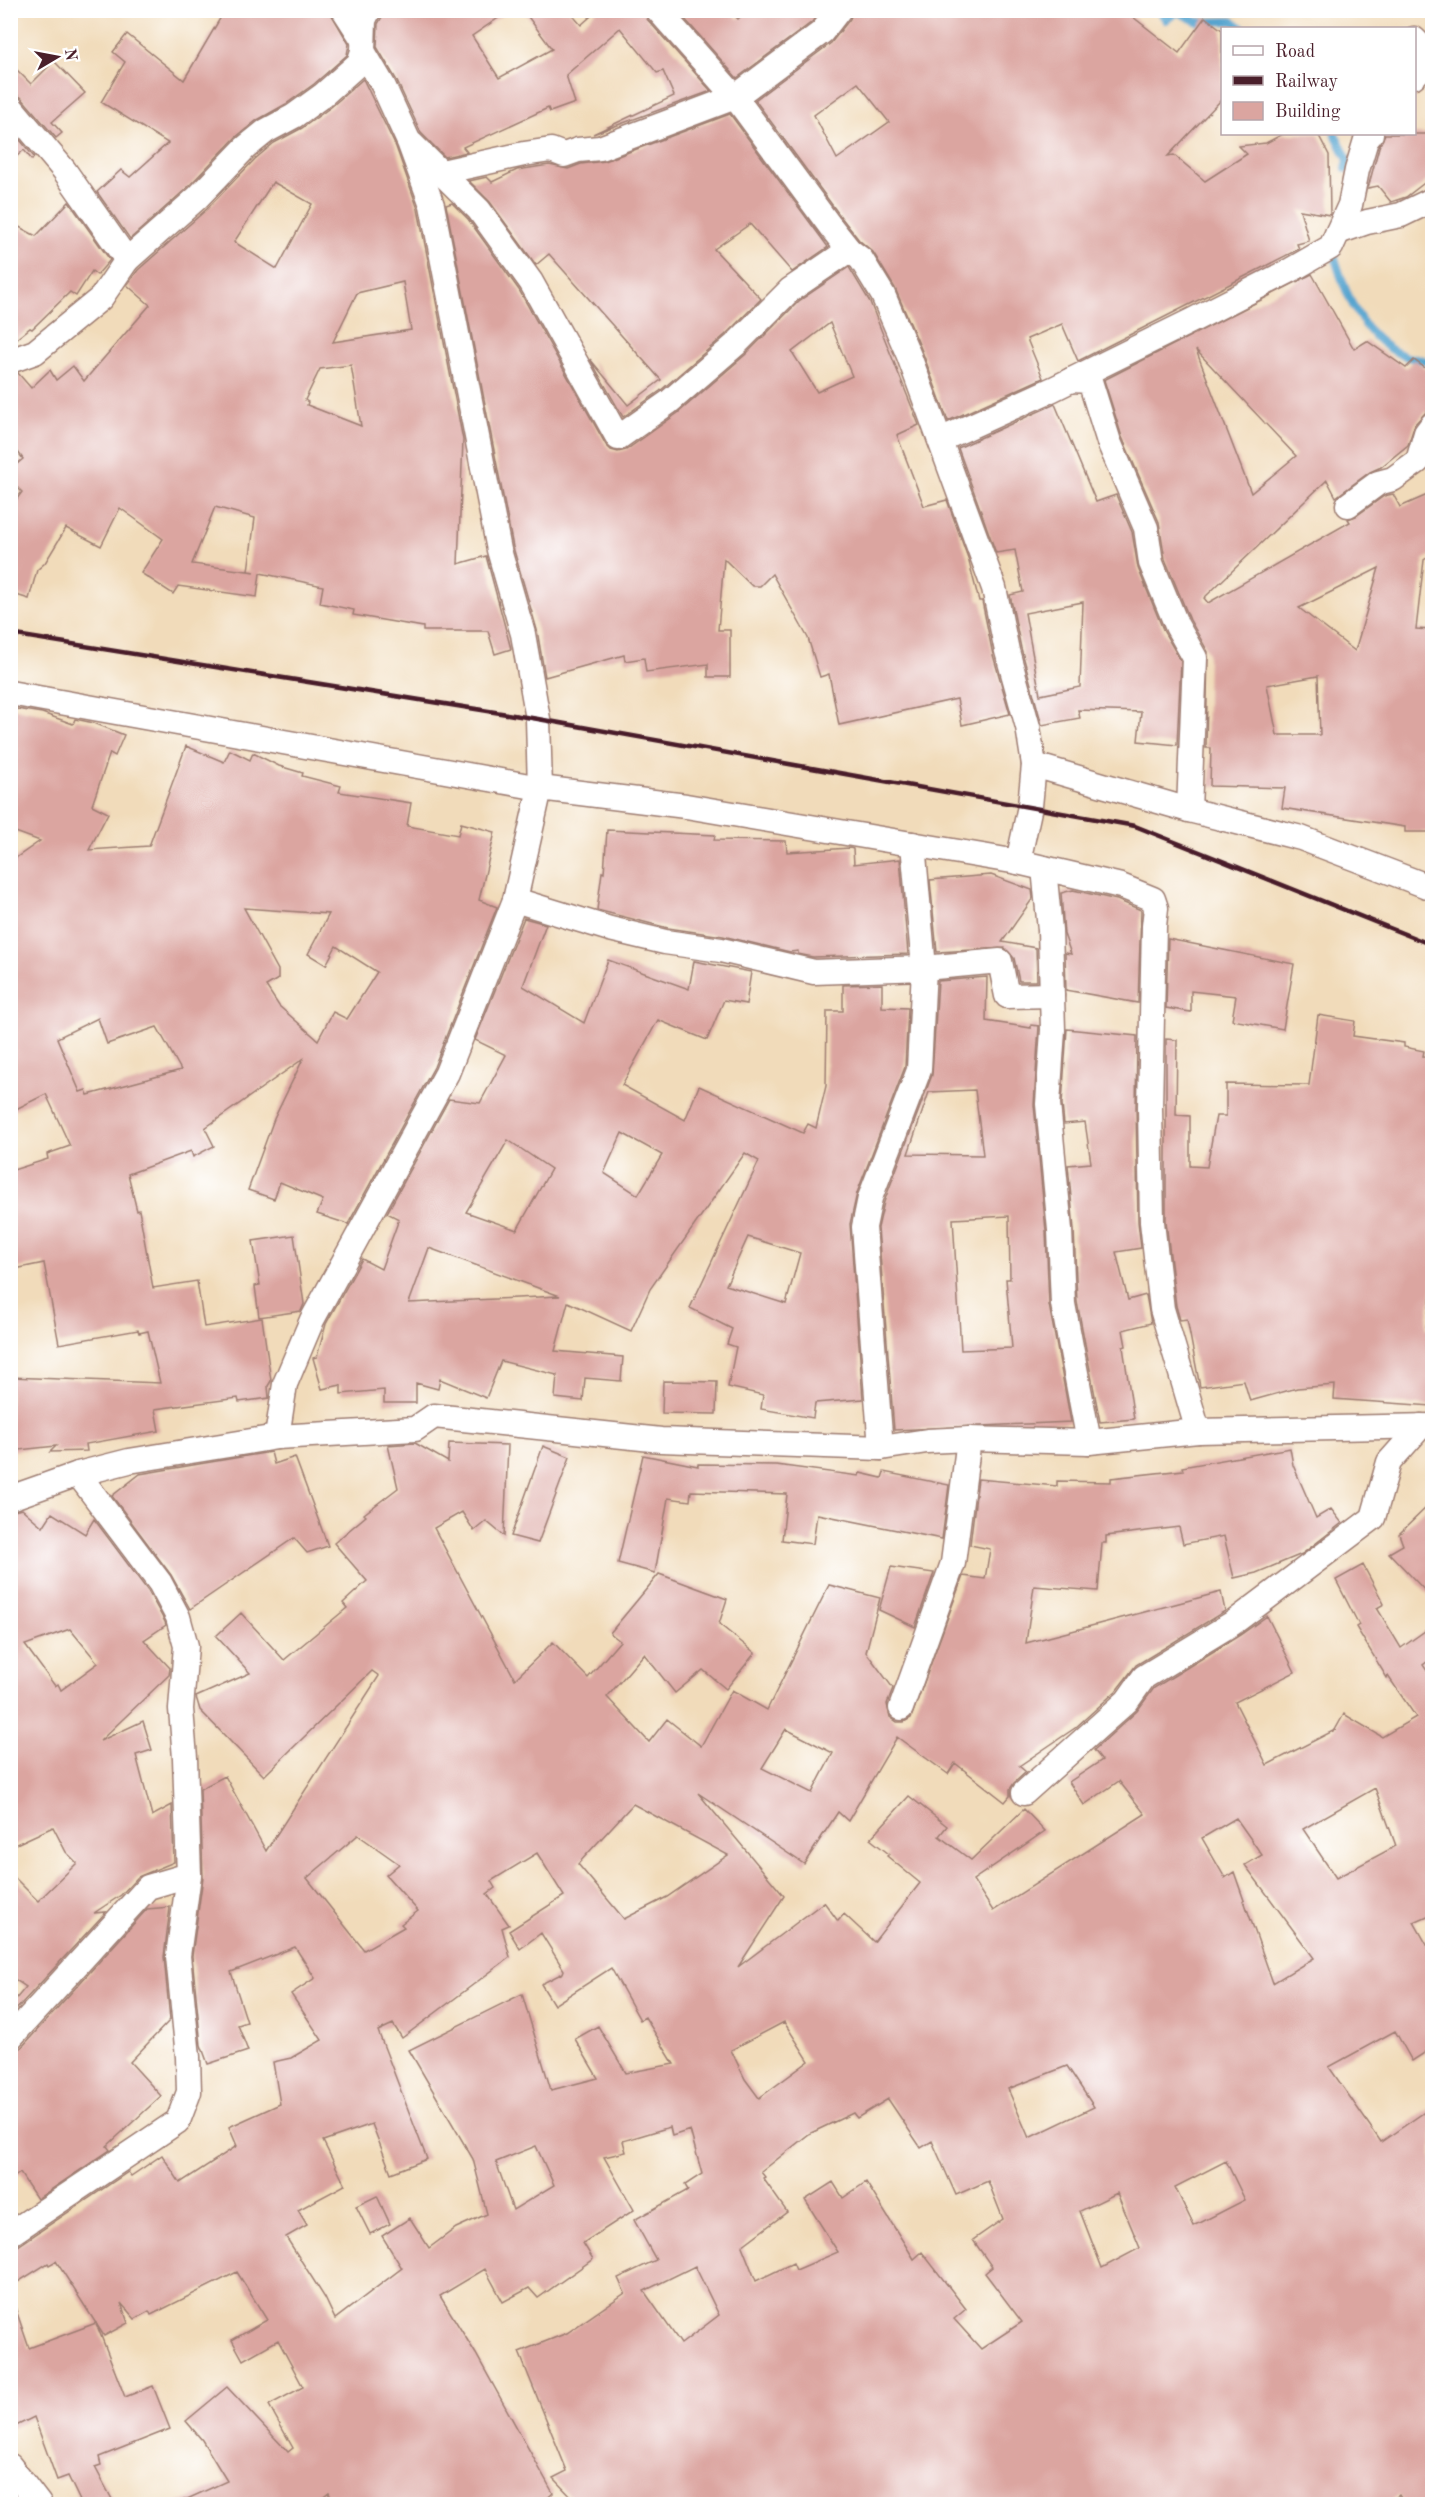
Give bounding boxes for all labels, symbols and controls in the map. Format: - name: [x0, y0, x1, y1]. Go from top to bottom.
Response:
- north arrow: [27, 27, 87, 87]
- legend: [1221, 27, 1416, 135]
- text: Road: [1275, 43, 1315, 61]
- text: N: [61, 47, 79, 63]
- text: Railway: [1275, 73, 1338, 91]
- text: Building: [1275, 103, 1341, 121]

